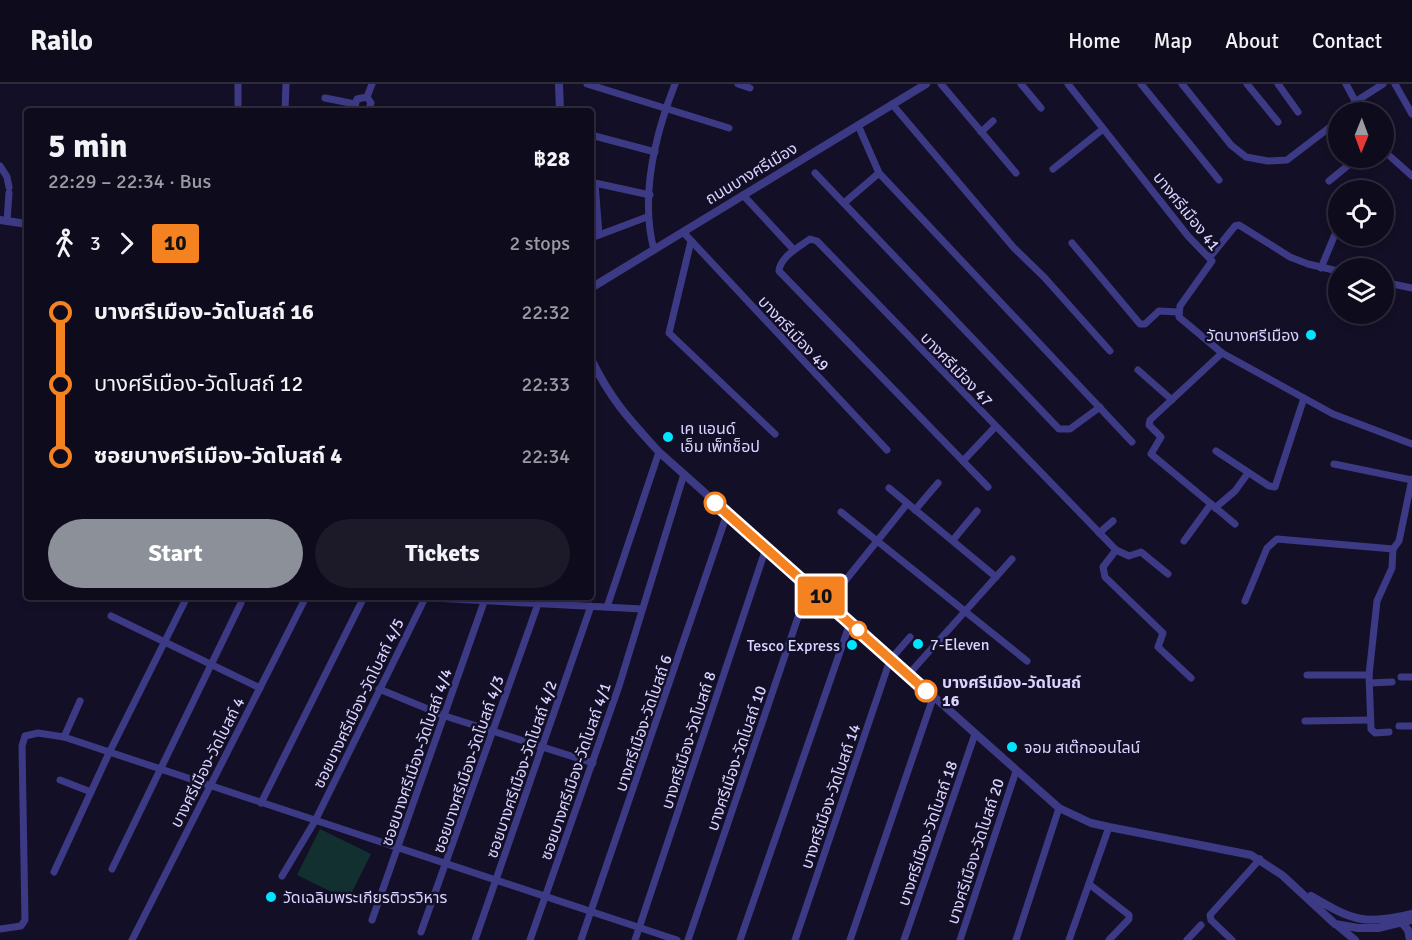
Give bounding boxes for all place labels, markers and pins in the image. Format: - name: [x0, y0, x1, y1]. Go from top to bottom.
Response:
- place label: วัดบางศรีเมือง: [1206, 326, 1299, 346]
- marker: วัดบางศรีเมือง: [1304, 328, 1318, 342]
- place label: เค แอนด์ เอ็ม เพ็ทช็อป: [680, 419, 760, 457]
- marker: เค แอนด์ เอ็ม เพ็ทช็อป: [661, 430, 675, 444]
- unlabelled marker: [704, 492, 726, 514]
- unlabelled marker: [849, 621, 867, 639]
- place label: 7-Eleven: [930, 635, 989, 655]
- place label: Tesco Express: [747, 636, 840, 656]
- marker: 7-Eleven: [911, 637, 925, 651]
- marker: Tesco Express: [845, 638, 859, 652]
- place label: บางศรีเมือง-วัดโบสถ์ 16: [942, 673, 1081, 711]
- marker: บางศรีเมือง-วัดโบสถ์ 16: [915, 680, 937, 702]
- place label: จอม สเต๊กออนไลน์: [1024, 738, 1140, 758]
- marker: จอม สเต๊กออนไลน์: [1005, 740, 1019, 754]
- place label: วัดเฉลิมพระเกียรติวรวิหาร: [283, 888, 447, 908]
- marker: วัดเฉลิมพระเกียรติวรวิหาร: [264, 890, 278, 904]

